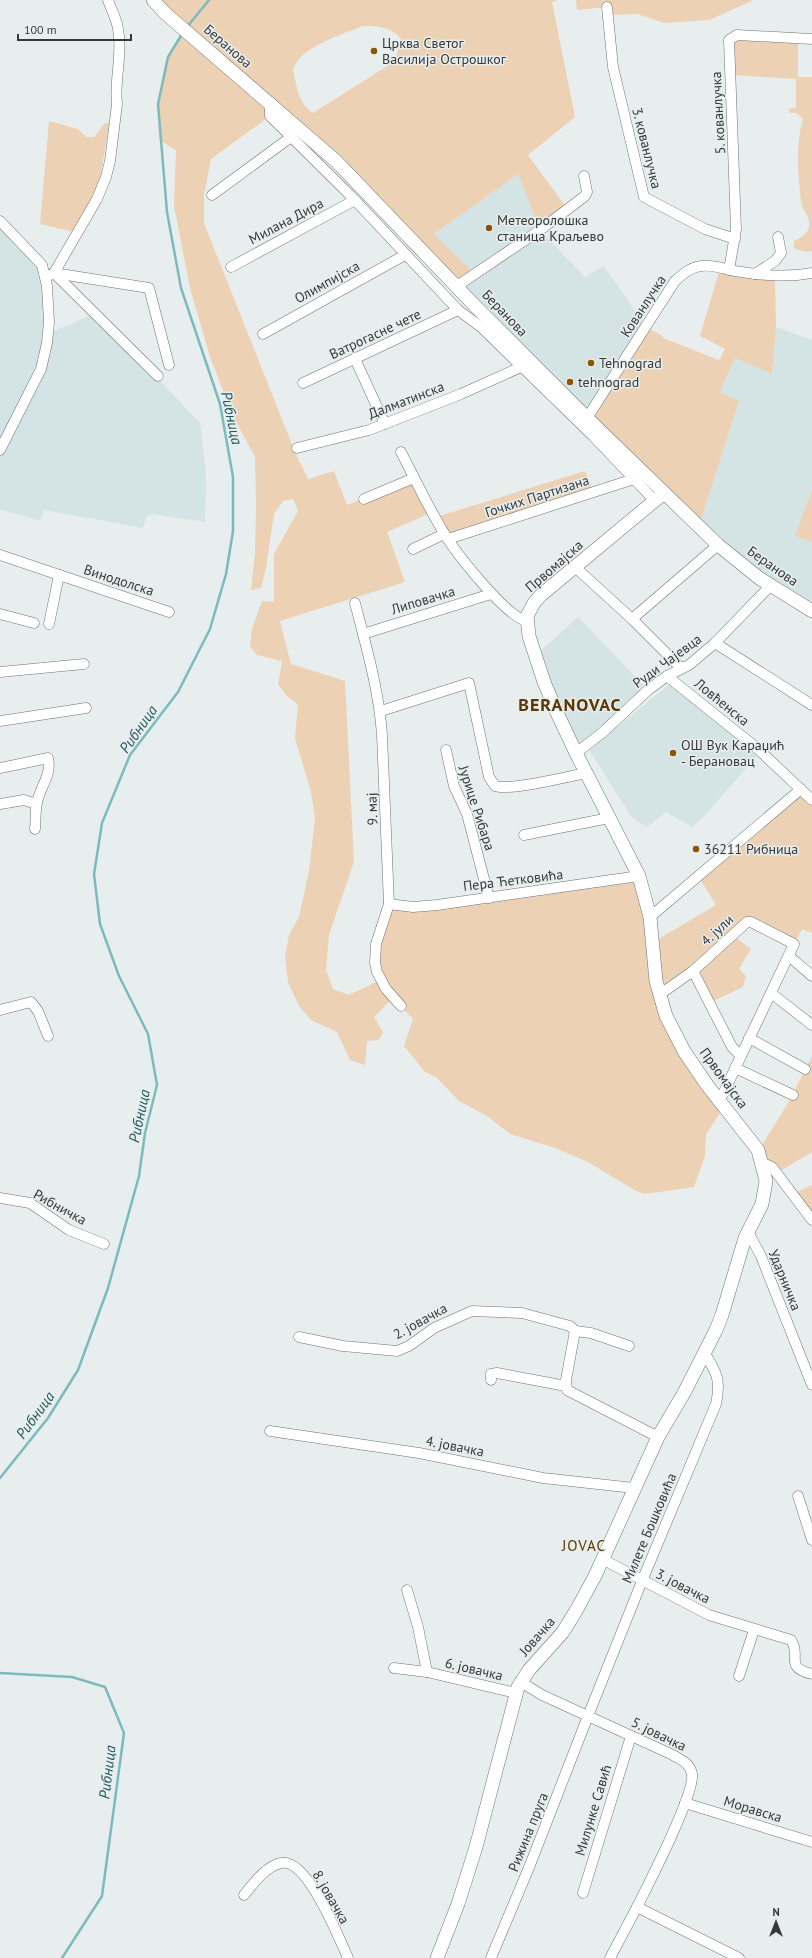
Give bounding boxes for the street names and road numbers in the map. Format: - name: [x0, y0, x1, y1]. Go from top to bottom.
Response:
- street label: Беранова: [200, 20, 256, 72]
- street label: 5. кованлучка: [707, 71, 729, 155]
- street label: 3. кованлучка: [628, 106, 666, 190]
- street label: Милана Дира: [246, 194, 327, 248]
- street label: Олимпијска: [291, 257, 363, 307]
- street label: Кованлучка: [616, 271, 670, 341]
- street label: Беранова: [478, 286, 532, 340]
- street label: Ватрогасне чете: [326, 305, 424, 363]
- street label: Далматинска: [365, 377, 447, 423]
- street label: Гочких Партизана: [483, 471, 591, 521]
- street label: Првомајска: [521, 536, 587, 596]
- street label: Беранова: [744, 542, 802, 590]
- street label: Винодолска: [82, 560, 156, 600]
- street label: Липовачка: [388, 582, 457, 619]
- street label: Руди Чајевца: [629, 630, 705, 692]
- street label: Ловћенска: [690, 674, 753, 730]
- street label: Јурице Рибара: [454, 762, 499, 853]
- street label: 9. мај: [362, 792, 382, 826]
- street label: Пера Ћетковића: [462, 865, 564, 895]
- street label: 4. јули: [697, 911, 737, 949]
- street label: Првомајска: [696, 1044, 752, 1112]
- street label: Рибничка: [30, 1185, 90, 1229]
- street label: Ударничка: [765, 1247, 805, 1313]
- street label: 2. јовачка: [390, 1299, 450, 1343]
- street label: 4. јовачка: [424, 1432, 486, 1460]
- street label: Милете Бошковића: [618, 1470, 680, 1586]
- street label: 3. јовачка: [653, 1565, 713, 1607]
- street label: Јовачка: [514, 1613, 559, 1660]
- street label: 6. јовачка: [443, 1654, 505, 1684]
- street label: 5. јовачка: [629, 1713, 689, 1755]
- street label: Милунке Савић: [571, 1762, 615, 1858]
- street label: Рижина пруга: [504, 1790, 552, 1874]
- street label: Моравска: [722, 1792, 784, 1826]
- street label: 8. јовачка: [308, 1867, 354, 1927]

